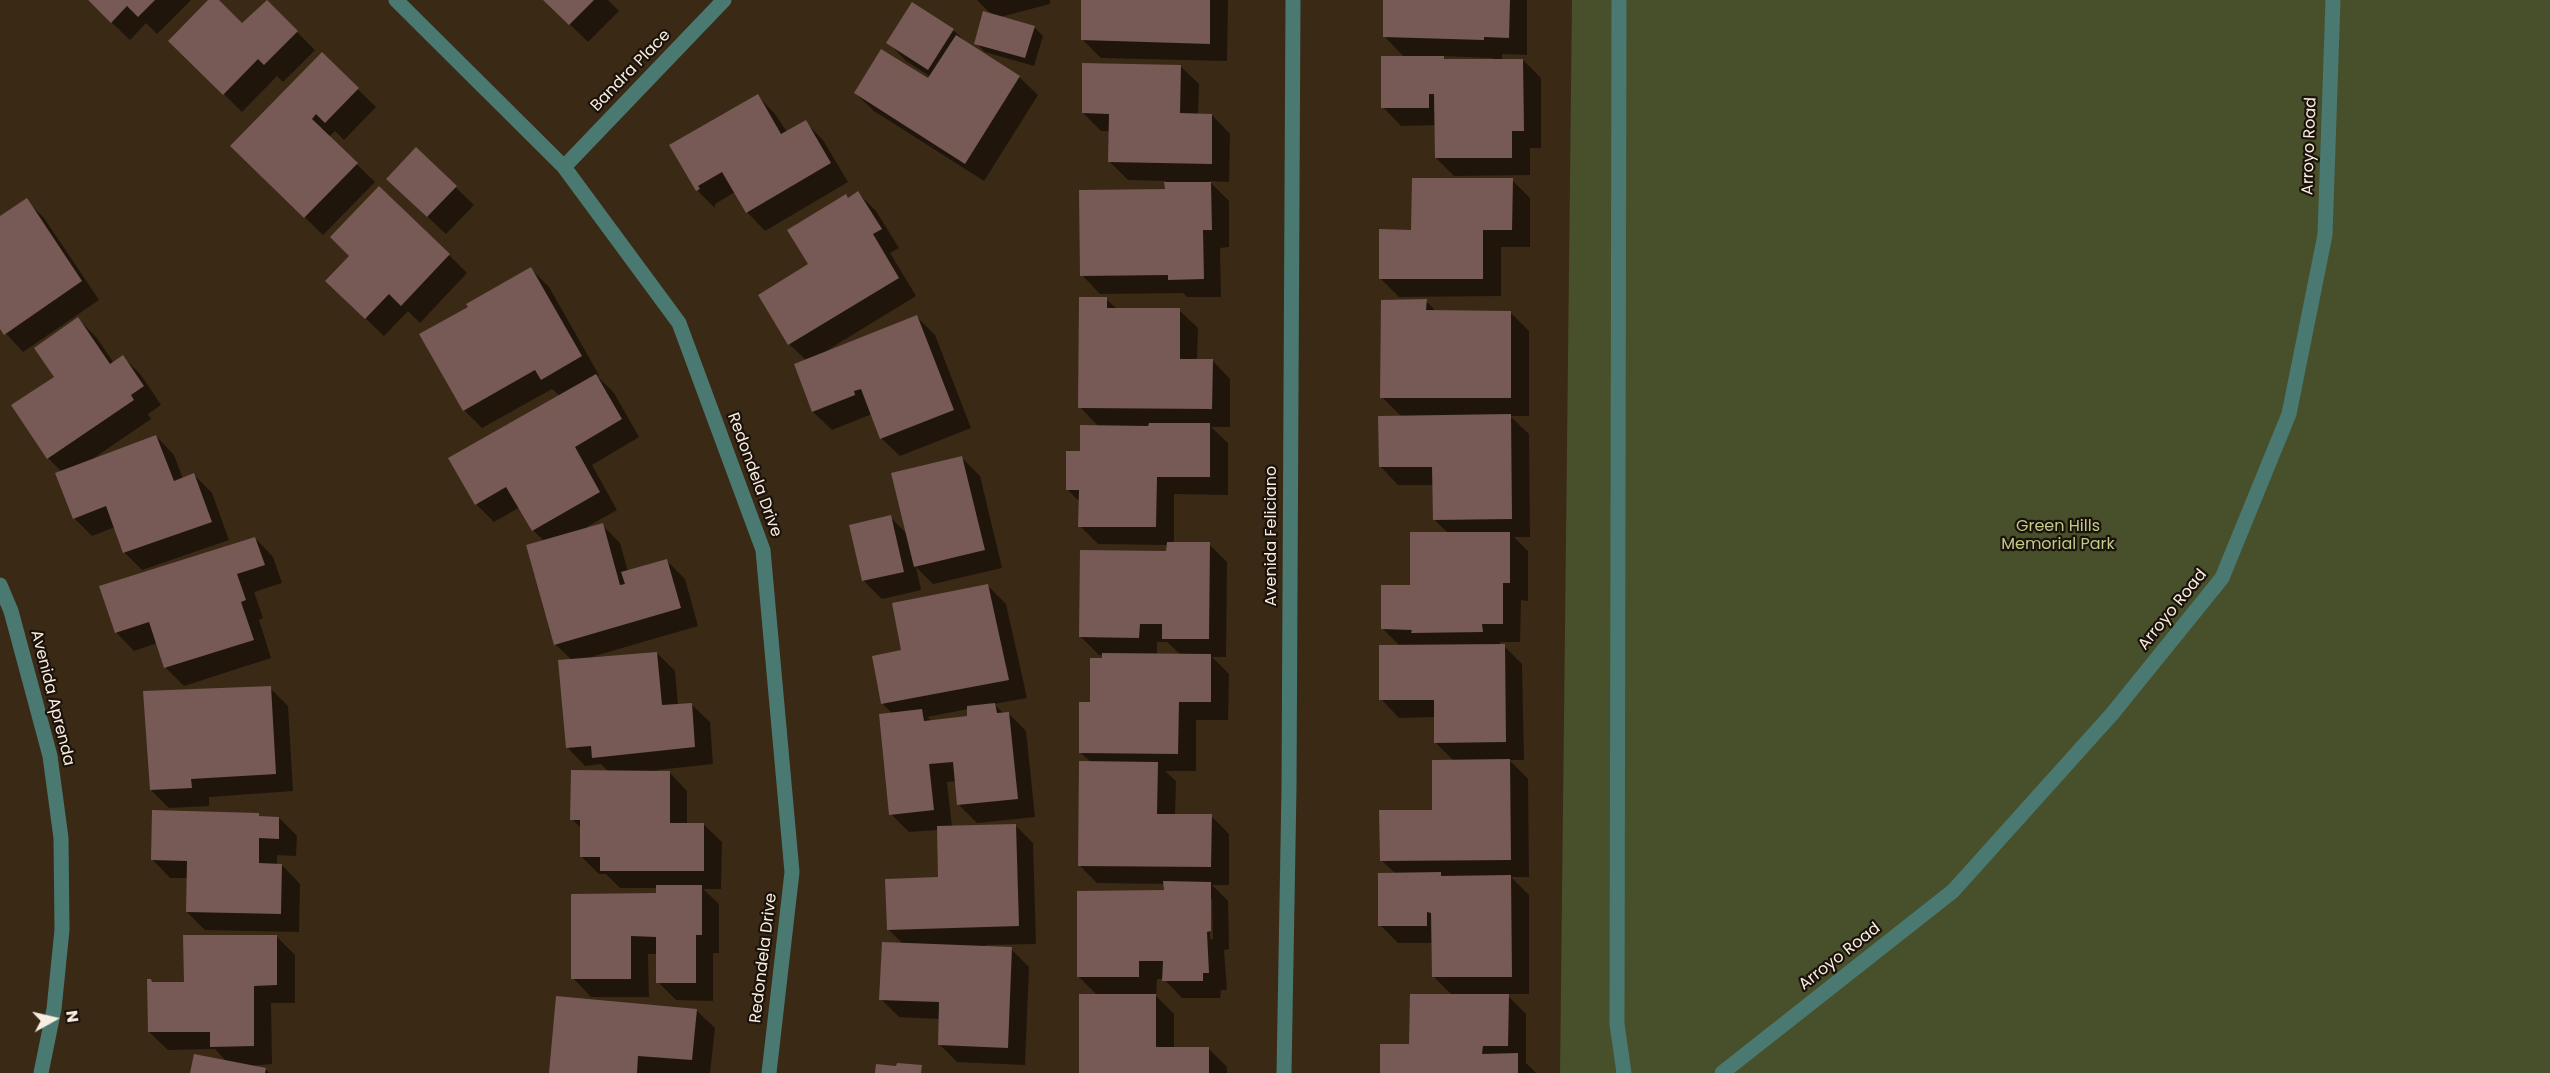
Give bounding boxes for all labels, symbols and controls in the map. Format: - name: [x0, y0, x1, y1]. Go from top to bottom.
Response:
- street label: Bandra Place: [587, 26, 675, 116]
- street label: Arroyo Road: [2299, 97, 2321, 195]
- street label: Redondela Drive: [723, 410, 785, 540]
- street label: Avenida Feliciano: [1262, 466, 1282, 606]
- park label: Green Hills Memorial Park: [2001, 517, 2115, 555]
- street label: Arroyo Road: [2135, 566, 2211, 654]
- street label: Avenida Aprenda: [26, 628, 78, 768]
- street label: Redondela Drive: [747, 892, 781, 1024]
- street label: Arroyo Road: [1795, 919, 1885, 995]
- north arrow: [24, 989, 84, 1049]
- text: N: [60, 1009, 85, 1024]

